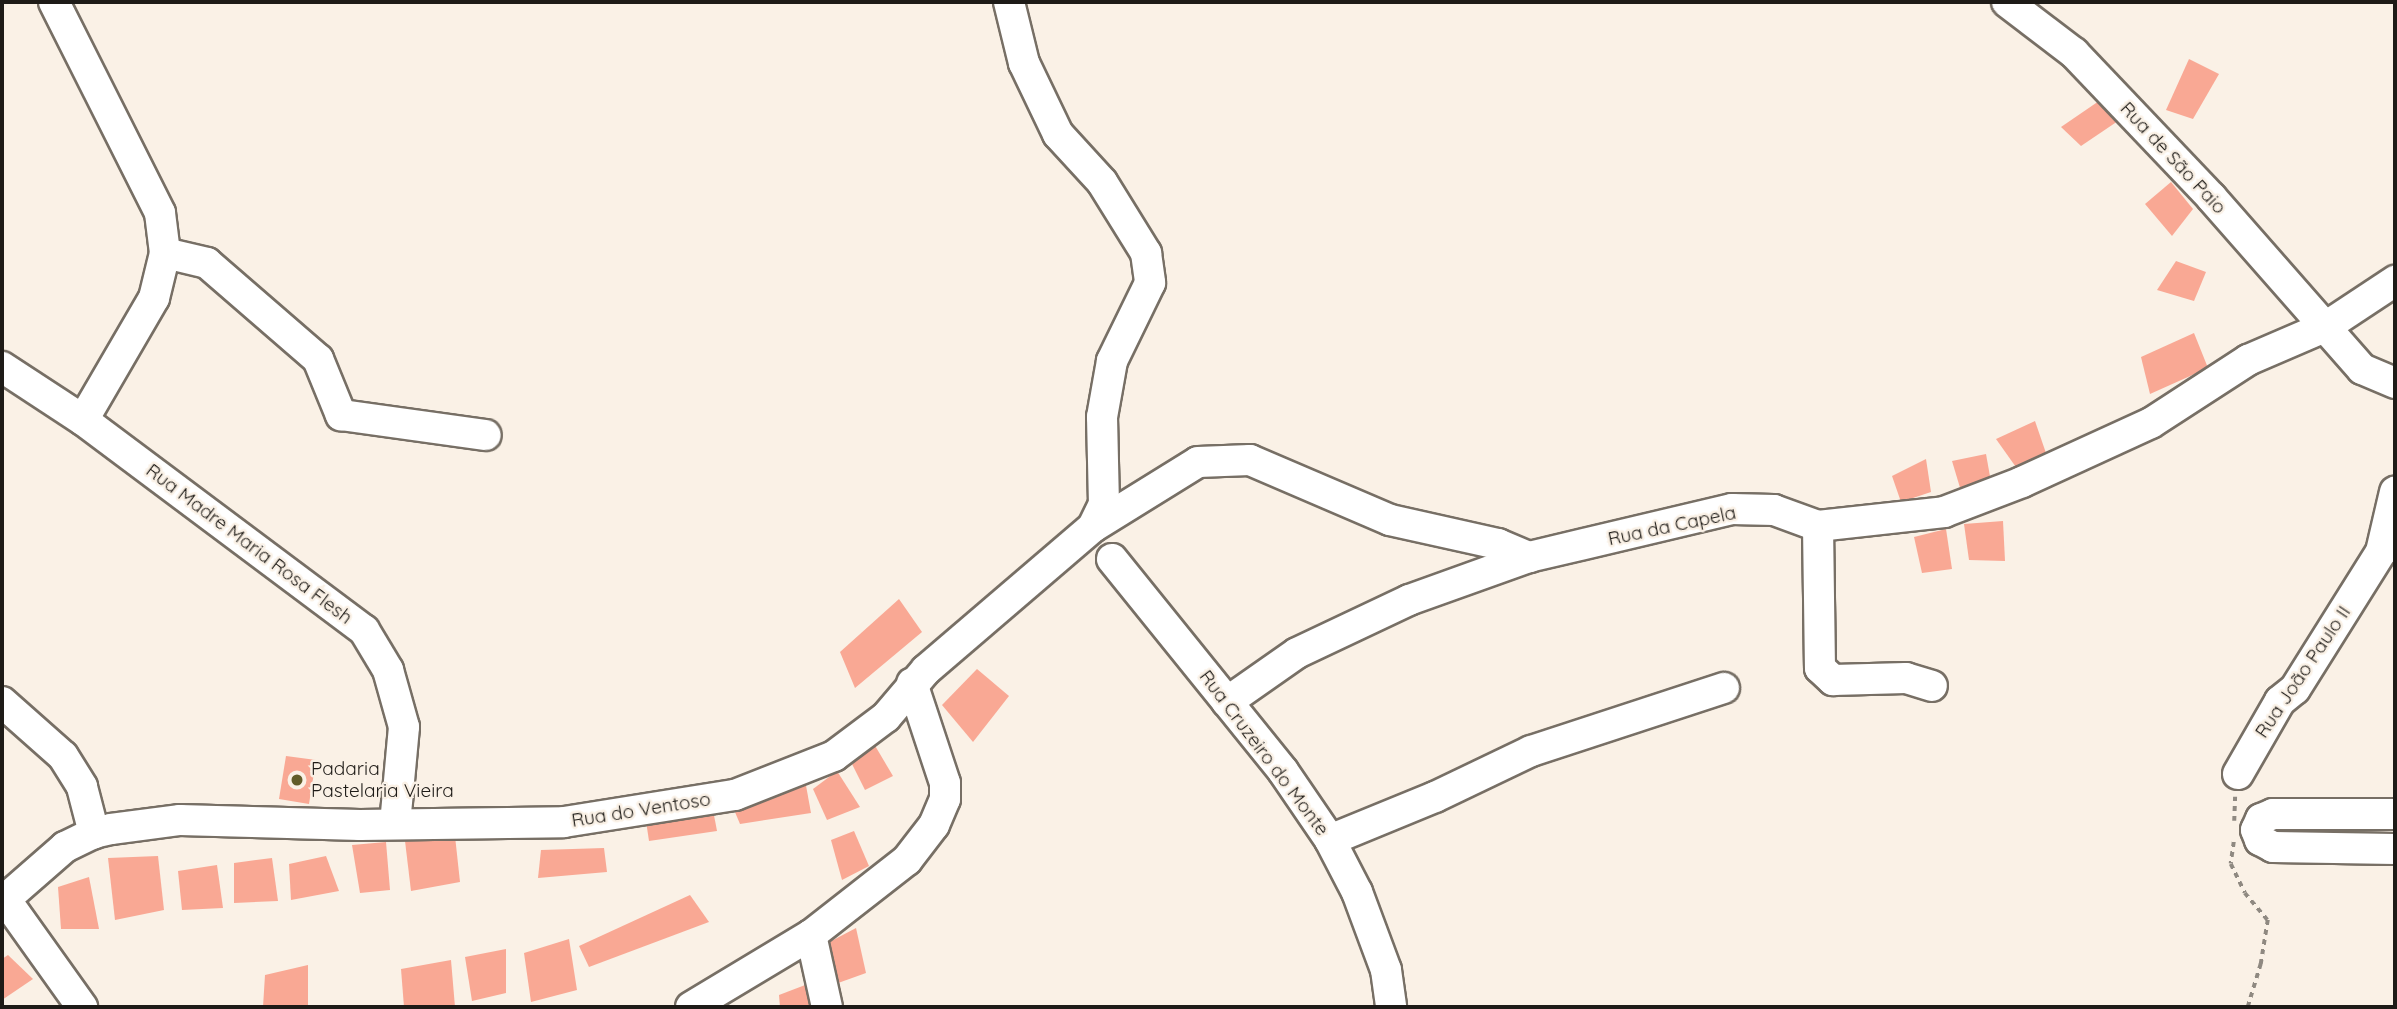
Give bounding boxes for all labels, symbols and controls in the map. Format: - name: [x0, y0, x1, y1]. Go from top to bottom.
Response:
- street label: Rua de São Paio: [2115, 97, 2231, 219]
- street label: Rua Madre Maria Rosa Flesh: [141, 459, 357, 629]
- street label: Rua da Capela: [1606, 501, 1738, 551]
- street label: Rua João Paulo II: [2250, 602, 2356, 742]
- street label: Rua Cruzeiro do Monte: [1194, 666, 1334, 840]
- place label: Padaria Pastelaria Vieira: [311, 758, 454, 802]
- marker: Padaria Pastelaria Vieira: [289, 772, 305, 788]
- street label: Rua do Ventoso: [570, 788, 712, 832]

